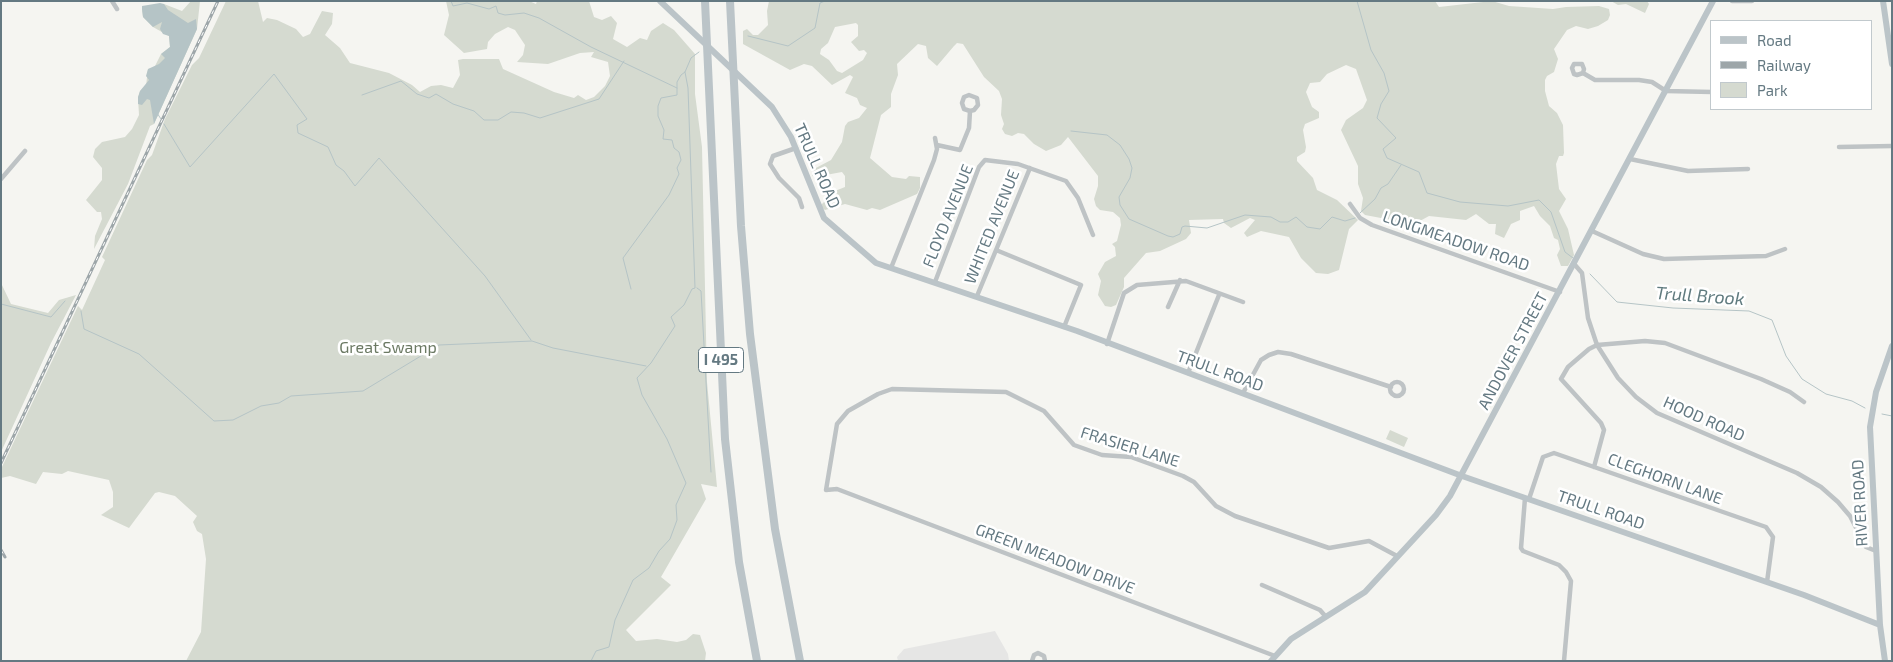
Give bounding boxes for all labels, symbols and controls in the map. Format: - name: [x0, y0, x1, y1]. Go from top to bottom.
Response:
- legend: [1710, 20, 1873, 110]
- text: Road: [1757, 31, 1792, 49]
- text: Railway: [1757, 56, 1811, 74]
- text: Park: [1757, 81, 1788, 99]
- street label: TRULL ROAD: [790, 121, 844, 211]
- street label: FLOYD AVENUE: [919, 162, 977, 270]
- street label: WHITED AVENUE: [960, 167, 1024, 287]
- street label: LONGMEADOW ROAD: [1380, 207, 1532, 275]
- water label: Trull Brook: [1655, 282, 1745, 310]
- street label: ANDOVER STREET: [1474, 289, 1552, 413]
- park label: Great Swamp: [339, 338, 437, 358]
- street label: TRULL ROAD: [1174, 346, 1266, 396]
- road number: I 495: [698, 348, 744, 372]
- street label: HOOD ROAD: [1660, 392, 1748, 446]
- street label: FRASIER LANE: [1078, 423, 1182, 471]
- street label: CLEGHORN LANE: [1605, 449, 1725, 509]
- street label: RIVER ROAD: [1848, 459, 1872, 547]
- street label: TRULL ROAD: [1555, 486, 1647, 534]
- street label: GREEN MEADOW DRIVE: [973, 520, 1137, 598]

